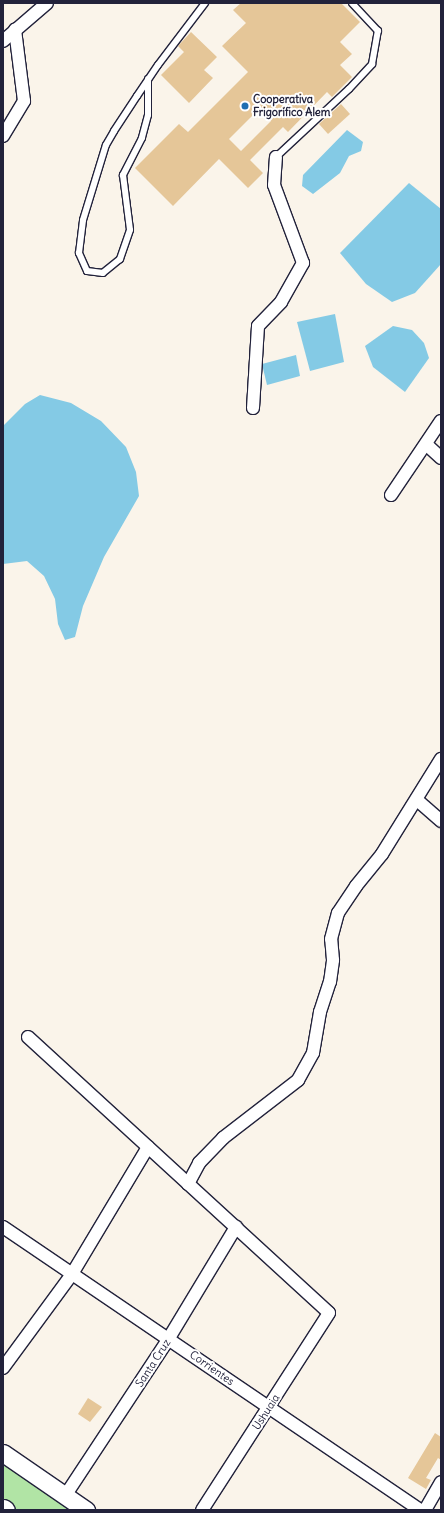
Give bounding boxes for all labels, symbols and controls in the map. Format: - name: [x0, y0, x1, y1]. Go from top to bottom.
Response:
- place label: Cooperativa Frigorífico Alem: [253, 93, 330, 119]
- marker: Cooperativa Frigorífico Alem: [240, 101, 250, 111]
- street label: Santa Cruz: [133, 1337, 173, 1389]
- street label: Corrientes: [187, 1348, 237, 1388]
- street label: Ushuaia: [250, 1392, 282, 1432]

